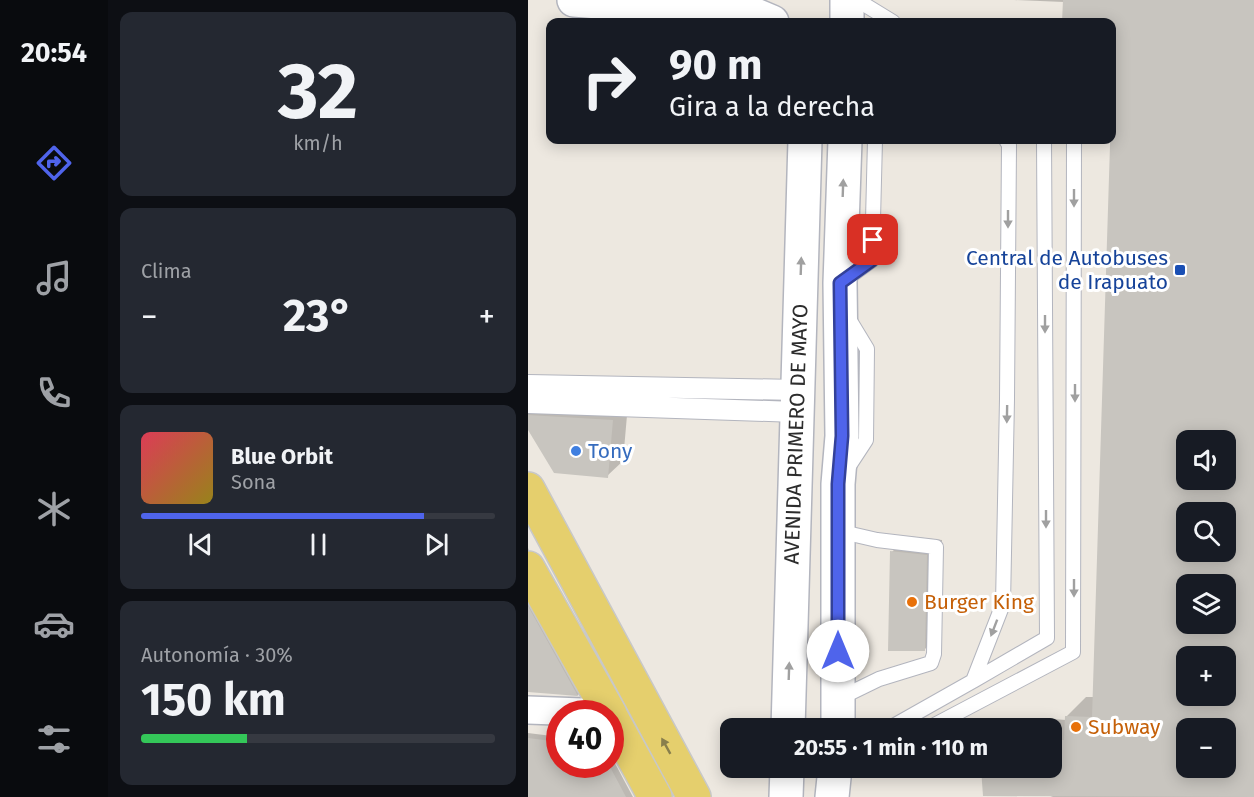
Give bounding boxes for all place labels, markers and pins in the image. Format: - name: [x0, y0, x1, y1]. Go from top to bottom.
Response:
- pin: [847, 214, 898, 265]
- place label: Central de Autobuses de Irapuato: [966, 245, 1168, 295]
- marker: Central de Autobuses de Irapuato: [1173, 263, 1187, 277]
- place label: Tony: [588, 438, 633, 464]
- marker: Tony: [569, 444, 583, 458]
- place label: Burger King: [924, 589, 1034, 615]
- marker: Burger King: [905, 595, 919, 609]
- place label: Subway: [1088, 714, 1161, 740]
- marker: Subway: [1069, 720, 1083, 734]

